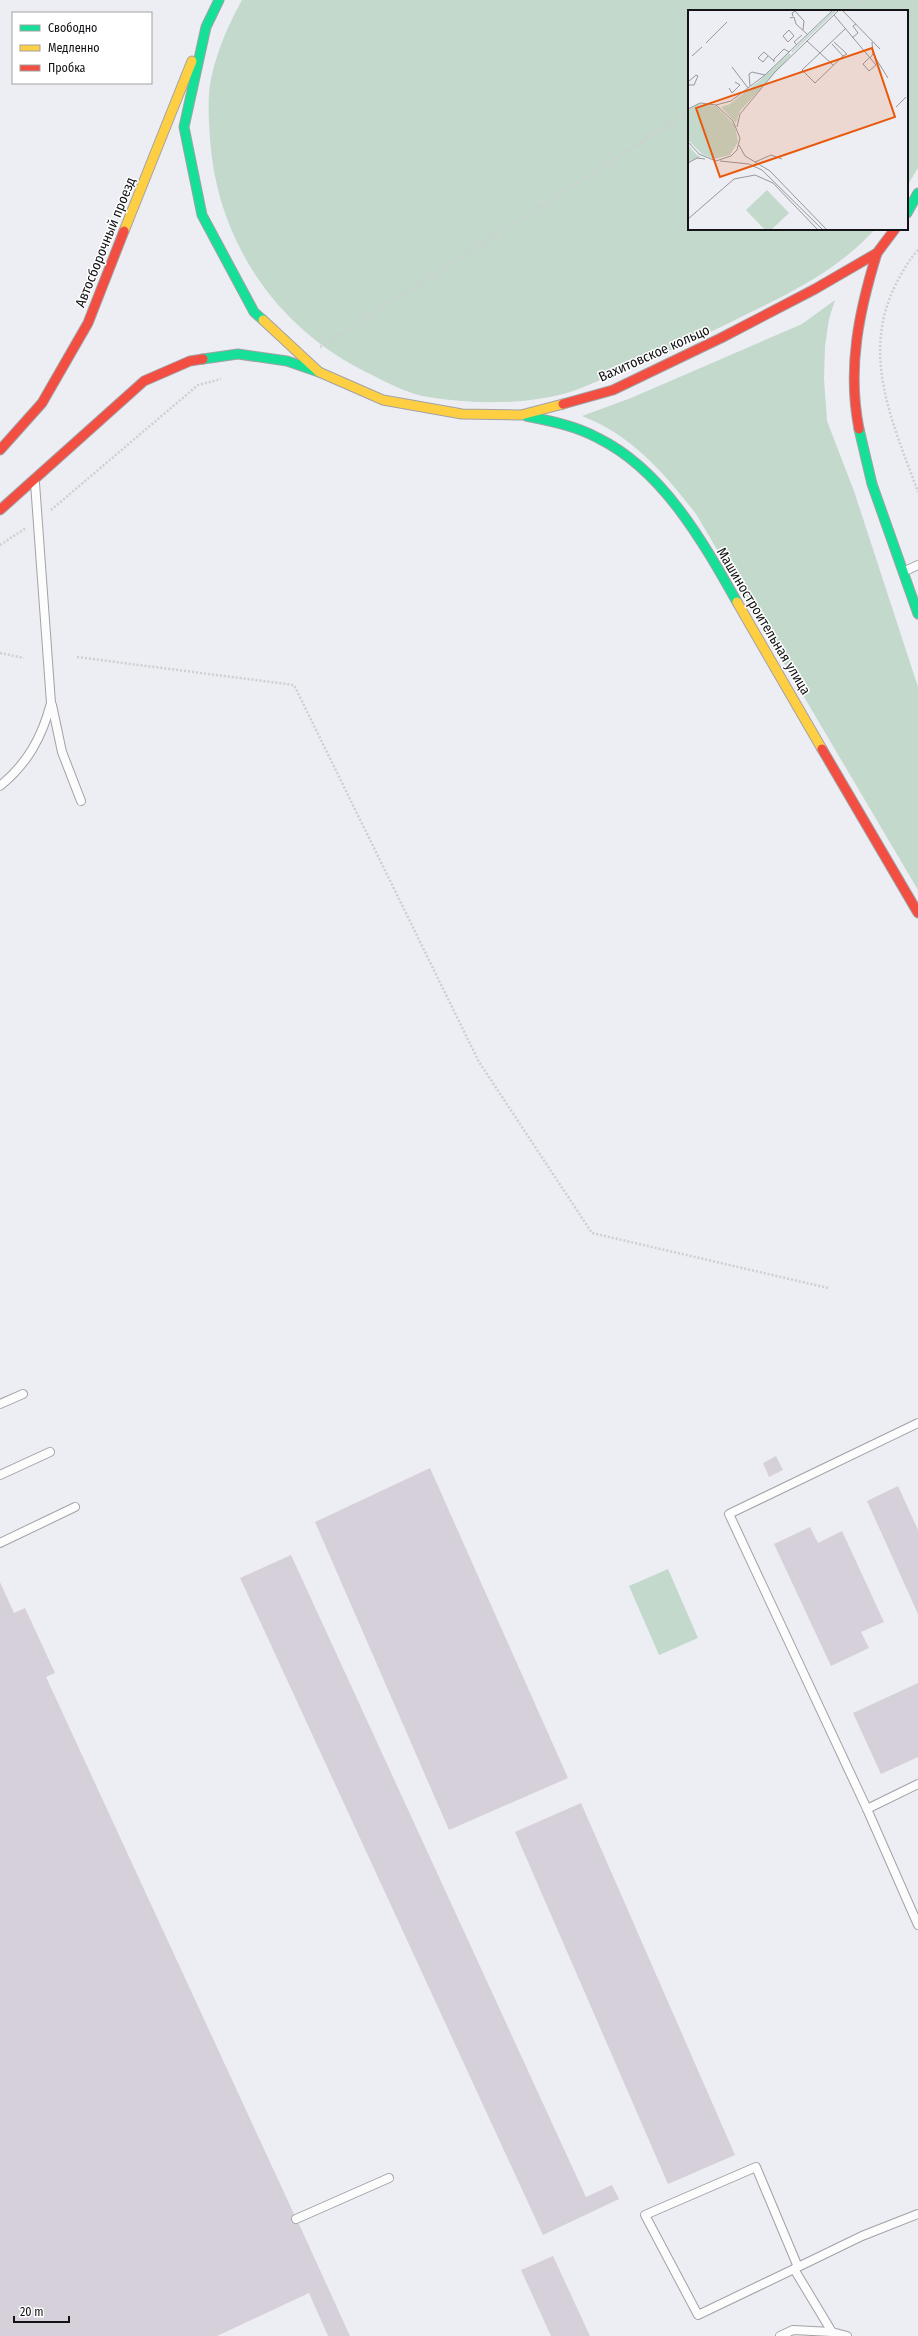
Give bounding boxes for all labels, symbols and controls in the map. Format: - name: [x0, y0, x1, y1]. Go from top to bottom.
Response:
- inset map: [688, 10, 908, 230]
- legend: [12, 12, 152, 84]
- text: Свободно: [48, 21, 97, 35]
- text: Медленно: [48, 41, 100, 55]
- text: Пробка: [48, 61, 86, 75]
- street label: Автосборочный проезд: [72, 175, 139, 310]
- street label: Вахитовское кольцо: [596, 321, 712, 386]
- street label: Машиностроительная улица: [713, 545, 814, 698]
- scale bar: [14, 2298, 69, 2324]
- text: 20 m: [20, 2305, 44, 2319]

